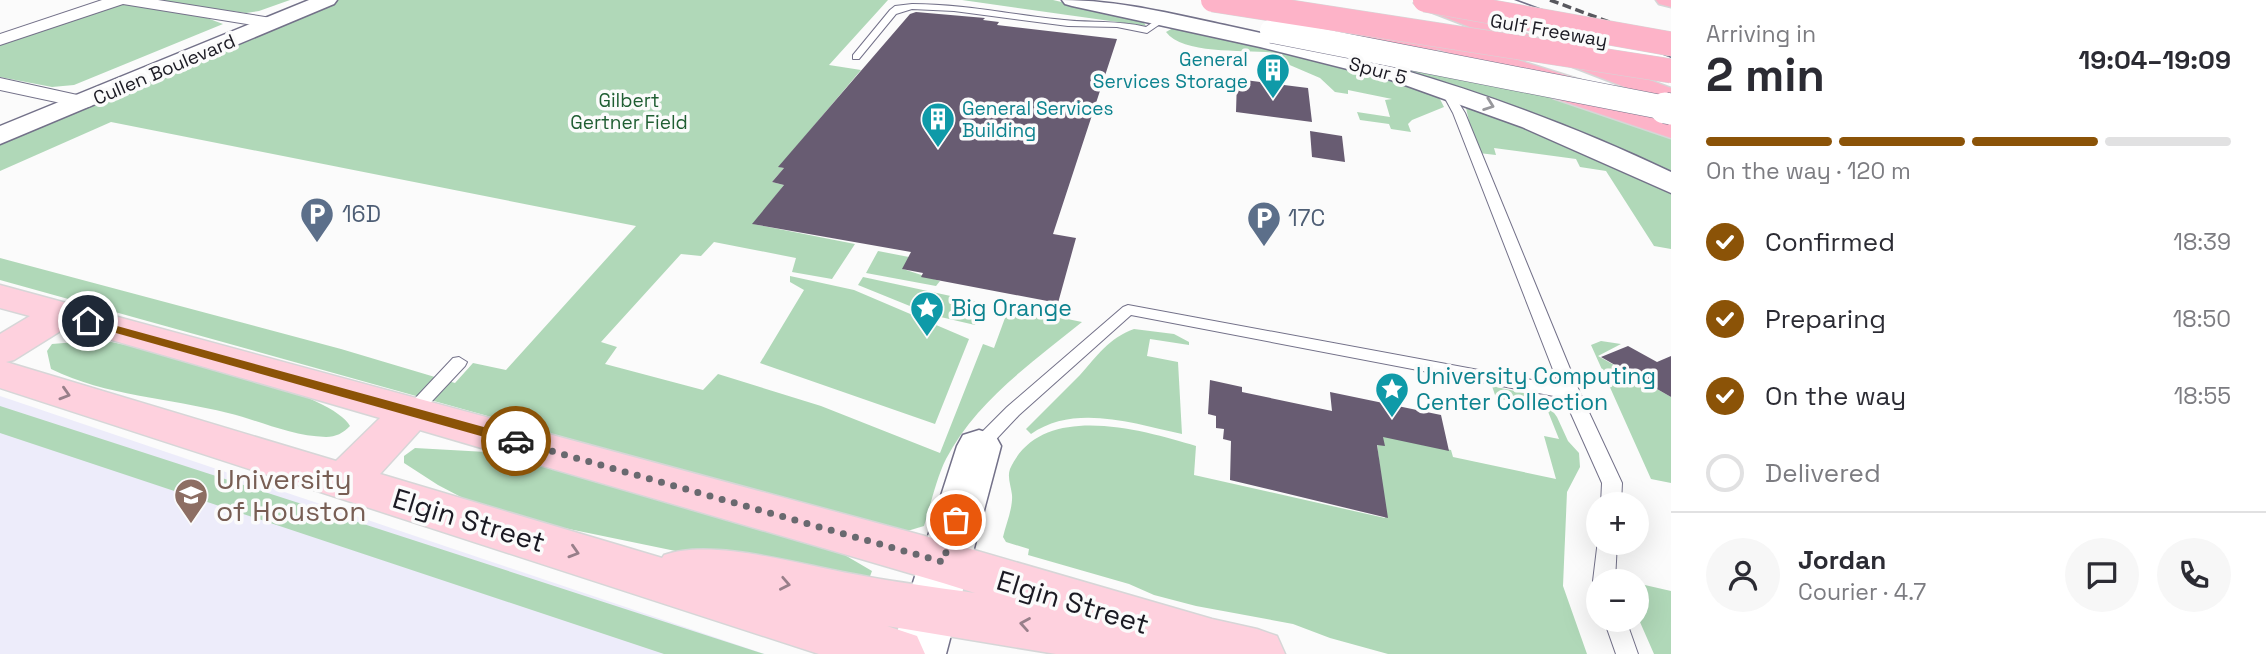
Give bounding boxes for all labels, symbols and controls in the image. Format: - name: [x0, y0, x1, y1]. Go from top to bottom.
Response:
- street label: Gulf Freeway: [1488, 8, 1610, 53]
- text: Arriving in: [1706, 19, 1816, 49]
- street label: Cullen Boulevard: [89, 28, 239, 111]
- text: 19:04–19:09: [2078, 43, 2231, 77]
- text: 2 min: [1706, 46, 1825, 104]
- place label: General Services Storage: [1093, 47, 1248, 94]
- building icon: General Services Storage: [1254, 51, 1292, 100]
- street label: Spur 5: [1346, 51, 1410, 90]
- park label: Gilbert Gertner Field: [570, 88, 688, 135]
- place label: General Services Building: [962, 96, 1114, 143]
- one-way arrow: [1482, 97, 1494, 111]
- building icon: General Services Building: [919, 100, 957, 149]
- text: On the way · 120 m: [1706, 156, 1911, 186]
- parking icon: 16D: [298, 195, 336, 244]
- place label: 16D: [342, 199, 381, 229]
- parking icon: 17C: [1245, 199, 1283, 248]
- place label: 17C: [1288, 203, 1325, 233]
- icon: check: [1706, 223, 1744, 261]
- text: Confirmed: [1765, 225, 1895, 259]
- text: 18:39: [2173, 227, 2231, 257]
- place icon: Big Orange: [908, 289, 946, 338]
- pin: [58, 291, 118, 351]
- place label: Big Orange: [951, 293, 1072, 323]
- icon: check: [1706, 300, 1744, 338]
- icon: home: [69, 302, 107, 340]
- text: Preparing: [1765, 302, 1886, 336]
- text: 18:50: [2173, 304, 2231, 334]
- place label: University Computing Center Collection: [1416, 361, 1656, 417]
- place icon: University Computing Center Collection: [1373, 370, 1411, 419]
- icon: check: [1706, 377, 1744, 415]
- text: On the way: [1765, 379, 1906, 413]
- text: 18:55: [2174, 381, 2231, 411]
- one-way arrow: [58, 386, 71, 400]
- courier: [481, 406, 551, 476]
- icon: car: [497, 422, 535, 460]
- text: Delivered: [1765, 456, 1881, 490]
- place label: University of Houston: [216, 461, 366, 529]
- school or university icon: University of Houston: [172, 476, 210, 525]
- street label: Elgin Street: [388, 480, 550, 560]
- pin: [926, 490, 986, 550]
- map controls: [1586, 492, 1649, 632]
- button: +: [1586, 492, 1649, 555]
- icon: bag: [937, 501, 975, 539]
- button: person: [1706, 538, 1780, 612]
- button: chat: [2065, 538, 2139, 612]
- button: phone: [2157, 538, 2231, 612]
- one-way arrow: [567, 543, 579, 558]
- text: Jordan: [1798, 543, 1886, 577]
- street label: Elgin Street: [992, 562, 1154, 642]
- button: −: [1586, 569, 1649, 632]
- one-way arrow: [779, 575, 791, 590]
- text: Courier · 4.7: [1798, 577, 1926, 607]
- one-way arrow: [1019, 617, 1031, 632]

